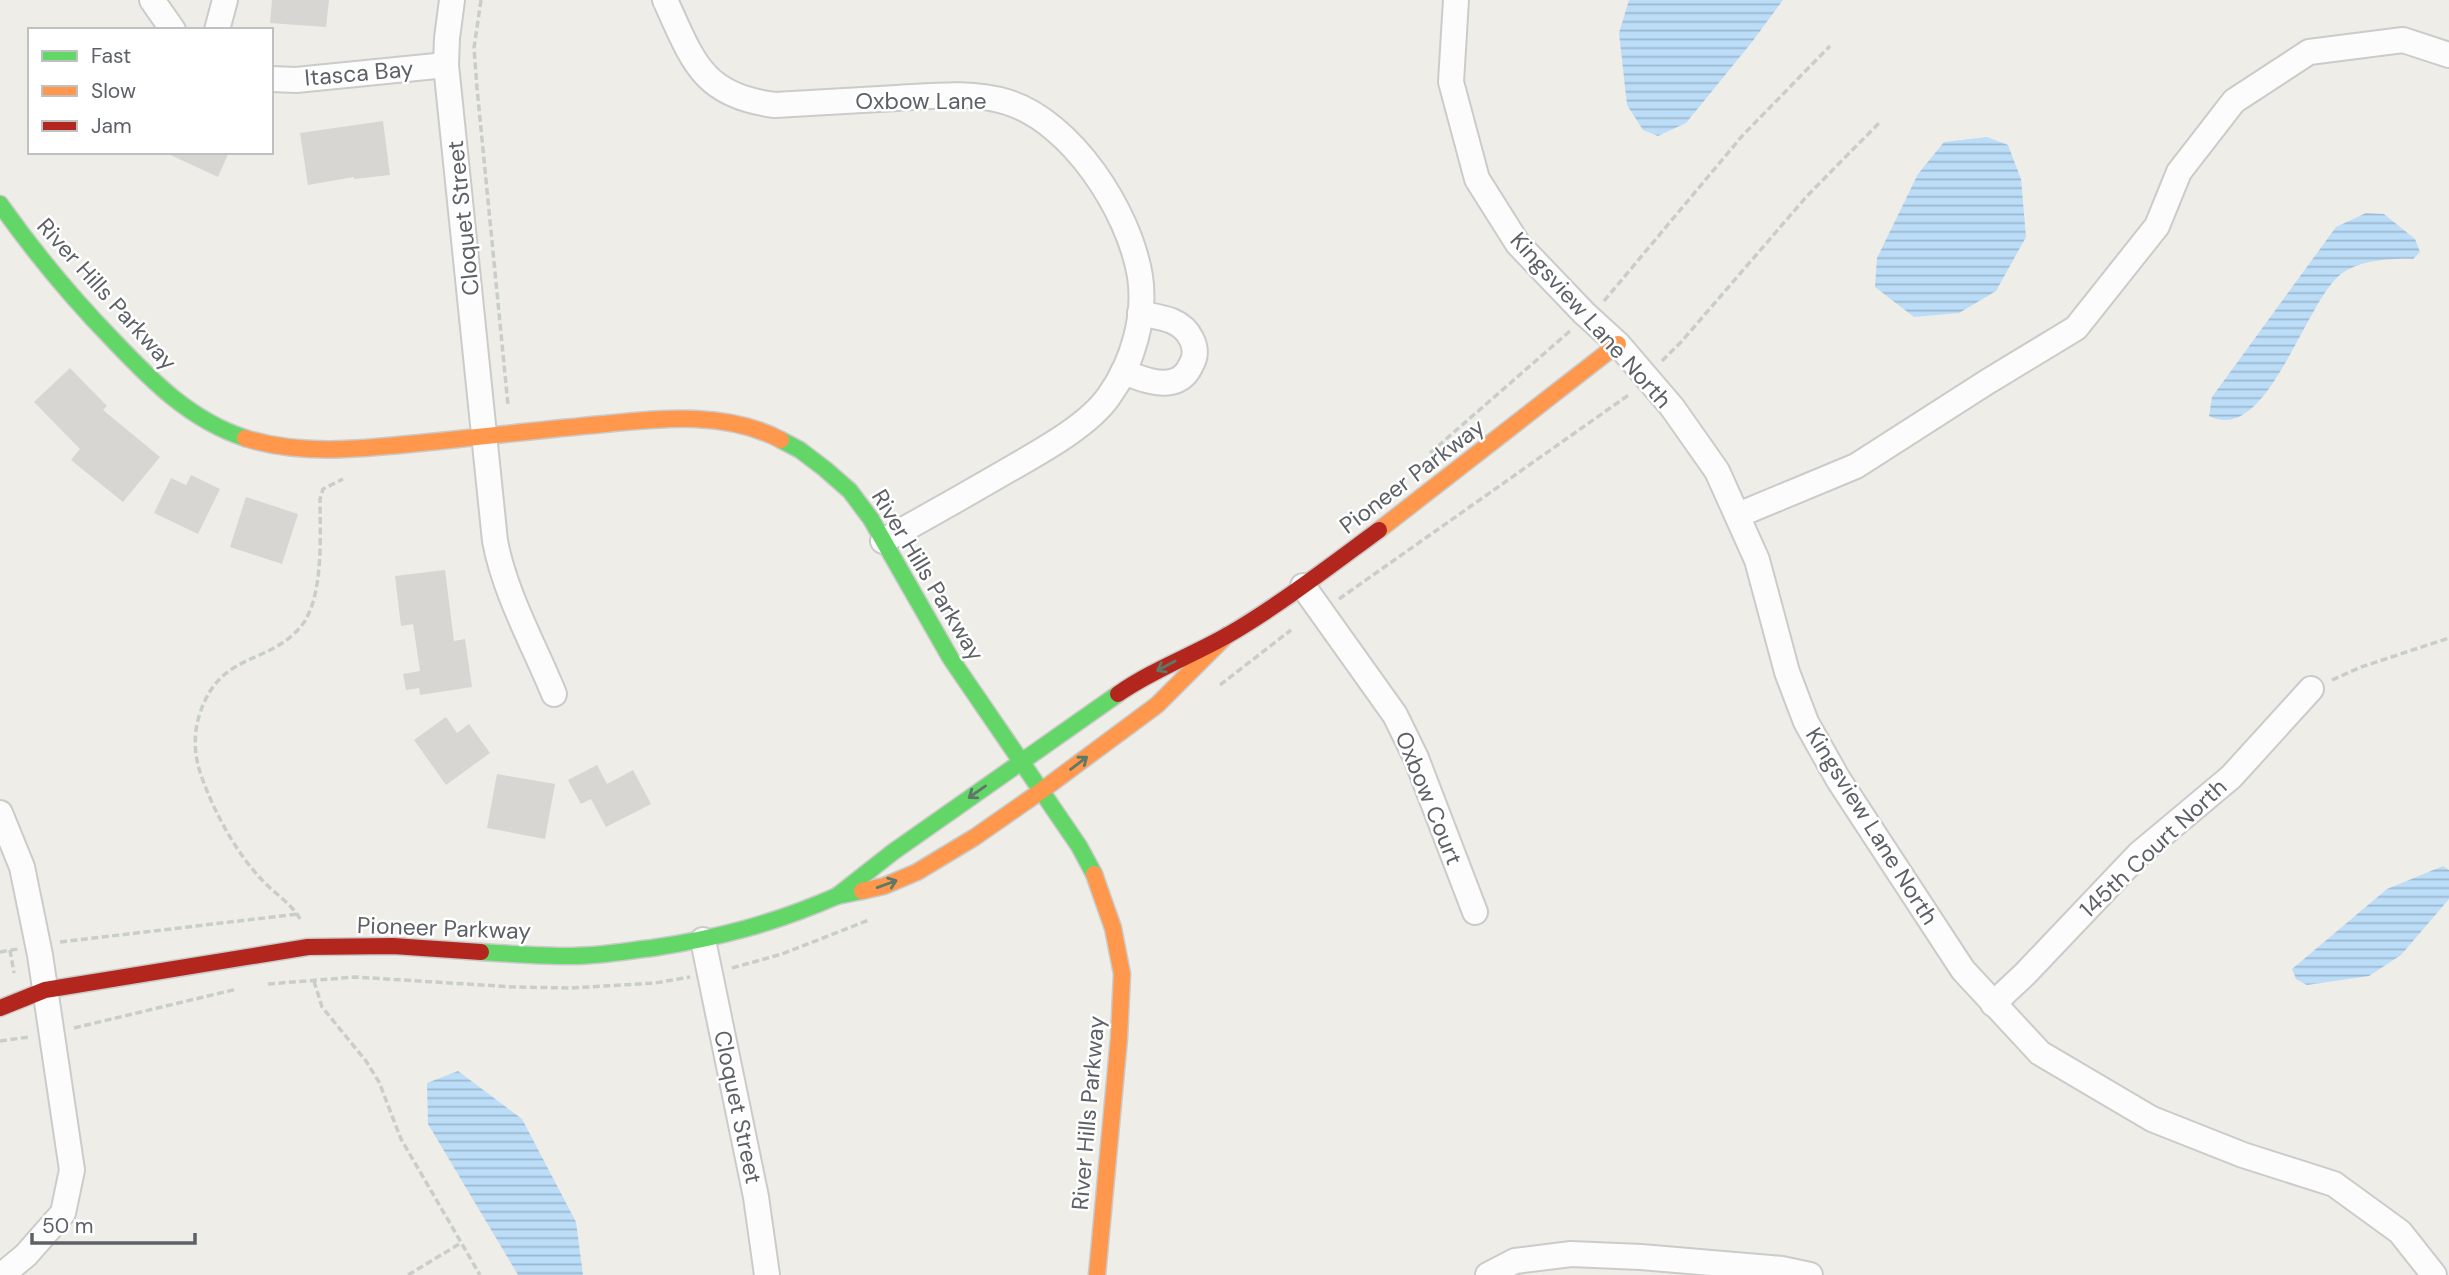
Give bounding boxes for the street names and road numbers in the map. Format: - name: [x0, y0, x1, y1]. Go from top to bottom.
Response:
- street label: Itasca Bay: [303, 53, 415, 93]
- street label: Oxbow Lane: [855, 86, 987, 116]
- street label: Cloquet Street: [440, 139, 486, 297]
- street label: River Hills Parkway: [31, 211, 184, 377]
- street label: Kingsview Lane North: [1504, 226, 1678, 414]
- street label: Pioneer Parkway: [1333, 412, 1491, 540]
- street label: River Hills Parkway: [865, 484, 991, 666]
- street label: Kingsview Lane North: [1799, 722, 1945, 930]
- street label: Oxbow Court: [1389, 727, 1469, 869]
- street label: 145th Court North: [2073, 772, 2233, 924]
- street label: Pioneer Parkway: [357, 910, 532, 946]
- street label: River Hills Parkway: [1065, 1014, 1111, 1211]
- street label: Cloquet Street: [707, 1028, 769, 1186]

